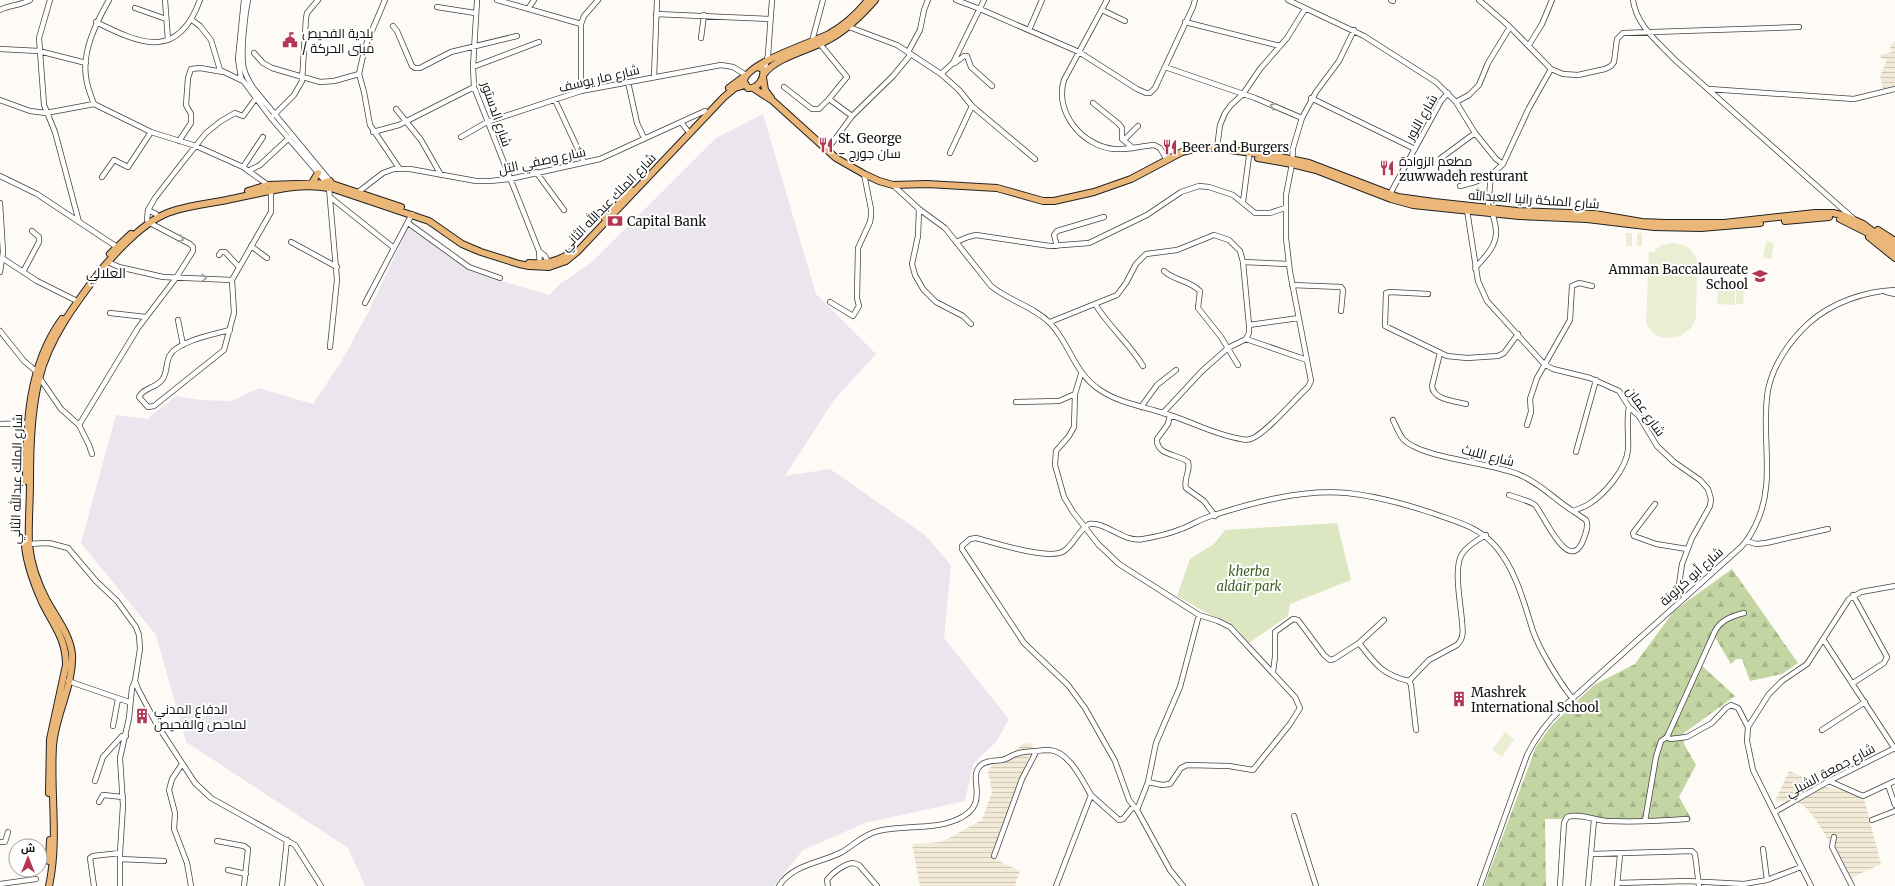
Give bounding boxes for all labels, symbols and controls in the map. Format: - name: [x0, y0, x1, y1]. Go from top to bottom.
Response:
- place label: بلدية الفحيص / مبنى الحركة: [302, 25, 374, 57]
- public building icon: بلدية الفحيص / مبنى الحركة: [281, 31, 299, 49]
- street label: شارع مار يوسف: [557, 61, 641, 96]
- street label: شارع الدستور: [477, 78, 516, 149]
- street label: شارع النور: [1401, 91, 1441, 144]
- one-way arrow: [1269, 102, 1276, 110]
- place label: St. George - سان جورج: [838, 130, 902, 162]
- restaurant icon: St. George - سان جورج: [817, 136, 835, 154]
- restaurant icon: Beer and Burgers: [1161, 138, 1179, 156]
- place label: Beer and Burgers: [1182, 139, 1289, 156]
- street label: شارع وصفي التل: [497, 143, 588, 180]
- street label: شارع الملك عبدالله الثاني: [557, 150, 661, 256]
- place label: مطعم الزوادة zuwwadeh resturant: [1399, 153, 1528, 185]
- restaurant icon: مطعم الزوادة zuwwadeh resturant: [1378, 159, 1396, 177]
- street label: شارع الملكة رانيا العبدالله: [1468, 186, 1600, 213]
- bank icon: Capital Bank: [606, 212, 624, 230]
- place label: Capital Bank: [627, 213, 707, 230]
- one-way arrow: [176, 234, 184, 242]
- place label: Amman Baccalaureate School: [1608, 261, 1748, 293]
- district label: العلالي: [86, 264, 126, 285]
- school or university icon: Amman Baccalaureate School: [1751, 267, 1769, 285]
- one-way arrow: [201, 274, 207, 282]
- street label: شارع عمان: [1622, 383, 1669, 440]
- street label: شارع الملك عبدالله الثاني: [7, 414, 28, 544]
- street label: شارع الليث: [1460, 441, 1516, 470]
- street label: شارع أبو كرتونة: [1656, 543, 1727, 609]
- park label: kherba aldair park: [1217, 563, 1281, 595]
- place label: Mashrek International School: [1471, 684, 1599, 716]
- building icon: Mashrek International School: [1450, 690, 1468, 708]
- place label: الدفاع المدني لماحص والفحيص: [154, 701, 246, 733]
- building icon: الدفاع المدني لماحص والفحيص: [133, 707, 151, 725]
- street label: شارع جمعة الشبلي: [1783, 740, 1879, 803]
- north arrow: [8, 838, 48, 878]
- text: ش: [21, 841, 35, 855]

